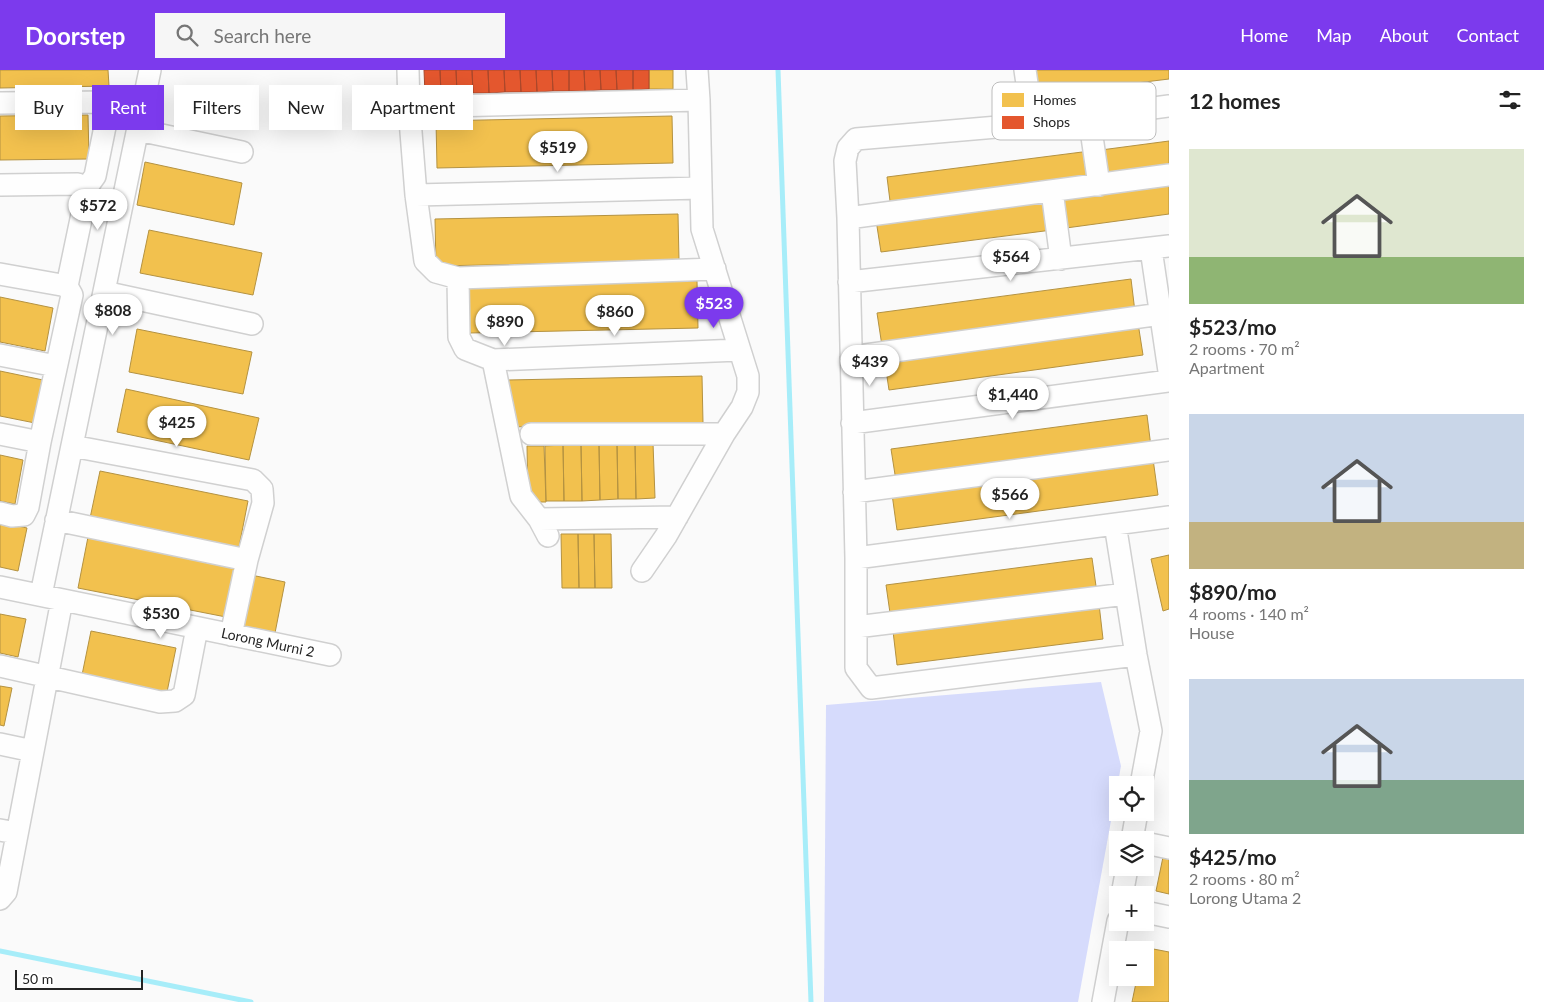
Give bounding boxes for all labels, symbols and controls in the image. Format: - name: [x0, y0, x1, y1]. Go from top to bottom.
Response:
- search box: [155, 13, 505, 58]
- text: Doorstep: [25, 21, 125, 50]
- icon: search: [173, 21, 201, 49]
- text: Search here: [213, 24, 311, 47]
- text: Home: [1240, 24, 1288, 46]
- text: Map: [1316, 24, 1352, 46]
- text: About: [1380, 24, 1429, 46]
- text: Contact: [1457, 24, 1519, 46]
- legend: [992, 82, 1156, 140]
- chip: Buy: [15, 85, 82, 130]
- chip: Rent: [92, 85, 164, 130]
- chip: Filters: [174, 85, 259, 130]
- chip: New: [269, 85, 342, 130]
- chip: Apartment: [352, 85, 473, 130]
- icon: filters: [1496, 86, 1524, 114]
- text: 12 homes: [1189, 88, 1280, 113]
- text: Homes: [1033, 91, 1076, 108]
- text: Shops: [1033, 113, 1070, 130]
- pin: $519: [528, 131, 588, 173]
- text: $519: [539, 137, 577, 156]
- icon: home: [1312, 181, 1402, 271]
- pin: $572: [68, 189, 128, 231]
- text: $572: [79, 195, 117, 214]
- pin: $564: [981, 240, 1041, 282]
- text: $564: [992, 246, 1030, 265]
- pin: $523: [684, 286, 744, 329]
- text: $523: [695, 293, 733, 312]
- pin: $808: [83, 294, 143, 336]
- pin: $860: [585, 294, 645, 337]
- text: $808: [94, 300, 132, 319]
- text: $860: [596, 301, 634, 320]
- pin: $890: [475, 304, 535, 347]
- text: $890: [486, 311, 524, 330]
- text: $523/mo: [1189, 314, 1277, 339]
- text: 2 rooms · 70 m²: [1189, 339, 1300, 358]
- pin: $439: [840, 344, 900, 387]
- text: $439: [851, 351, 889, 370]
- text: Apartment: [1189, 358, 1264, 377]
- pin: $1,440: [972, 378, 1054, 420]
- text: $1,440: [988, 384, 1038, 403]
- pin: $425: [147, 406, 207, 448]
- text: $425: [158, 412, 196, 431]
- icon: home: [1312, 446, 1402, 536]
- pin: $566: [980, 478, 1040, 520]
- text: $566: [991, 484, 1029, 503]
- text: $890/mo: [1189, 579, 1277, 604]
- pin: $530: [131, 596, 191, 639]
- text: $530: [142, 603, 180, 622]
- text: 4 rooms · 140 m²: [1189, 604, 1309, 623]
- text: House: [1189, 623, 1234, 642]
- street label: Lorong Murni 2: [220, 624, 316, 660]
- icon: home: [1312, 711, 1402, 801]
- map controls: [1109, 776, 1154, 986]
- button: locate: [1109, 776, 1154, 821]
- button: layers: [1109, 831, 1154, 876]
- text: $425/mo: [1189, 844, 1277, 869]
- text: 2 rooms · 80 m²: [1189, 869, 1300, 888]
- button: +: [1109, 886, 1154, 931]
- text: Lorong Utama 2: [1189, 888, 1301, 907]
- button: −: [1109, 941, 1154, 986]
- scale bar: [15, 967, 142, 990]
- text: 50 m: [22, 970, 53, 987]

